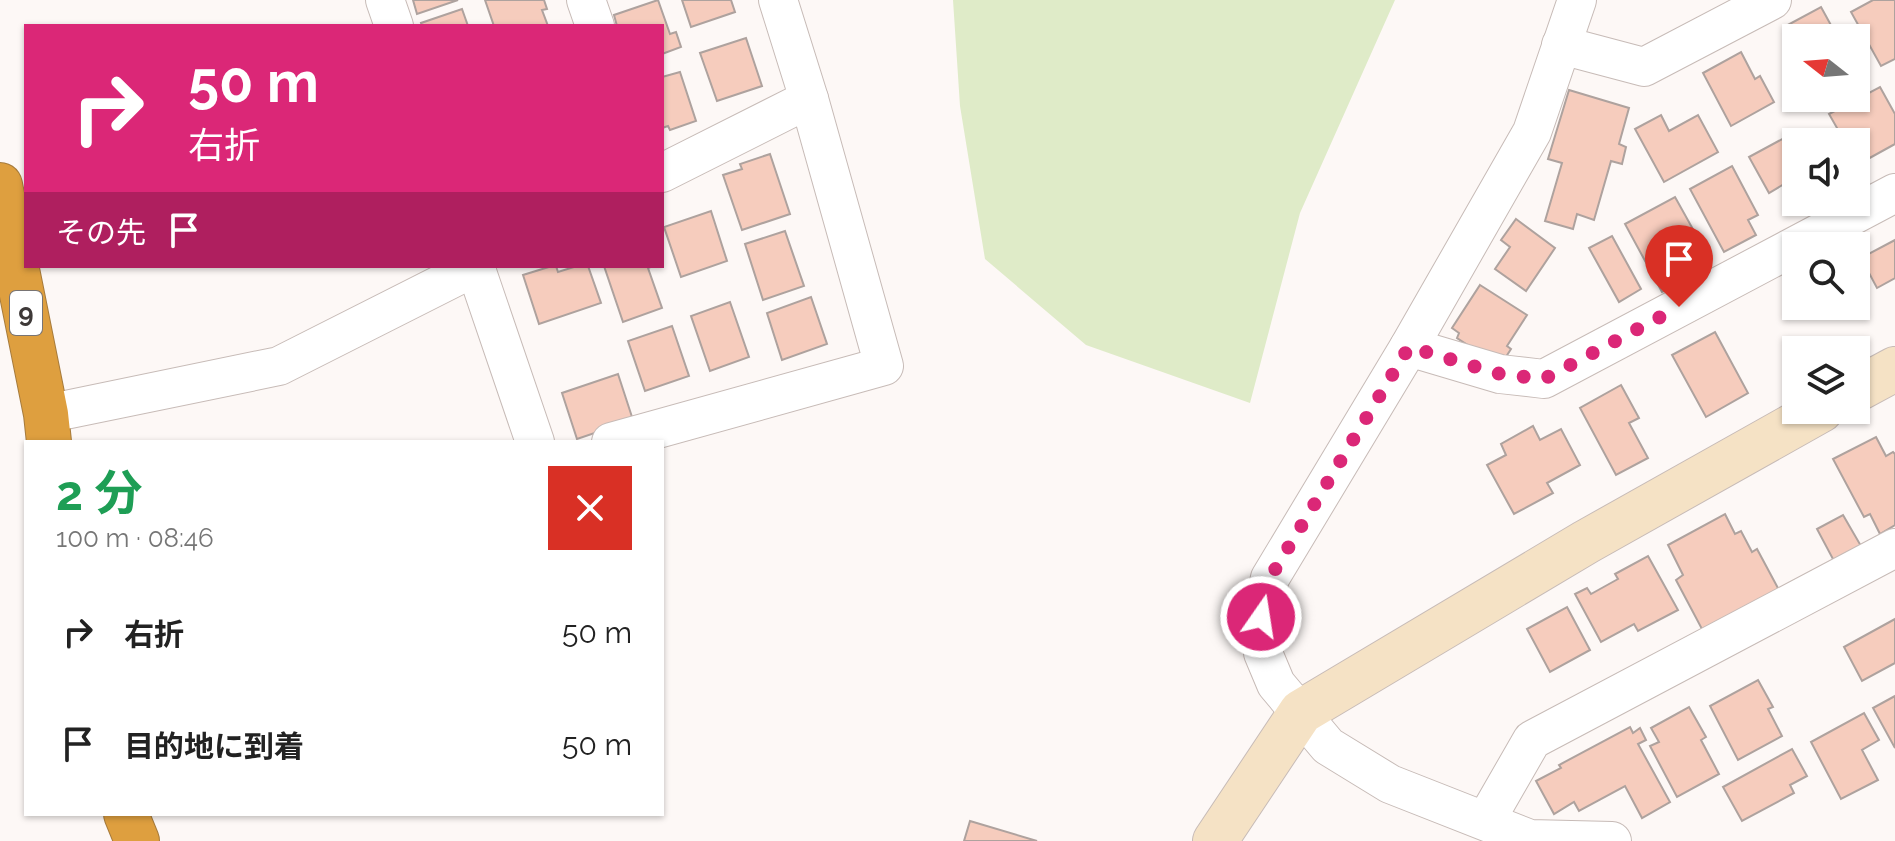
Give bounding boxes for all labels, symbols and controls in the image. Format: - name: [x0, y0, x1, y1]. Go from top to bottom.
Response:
- north arrow: [1782, 24, 1870, 112]
- map controls: [1782, 24, 1870, 424]
- text: 50 m: [188, 49, 319, 115]
- icon: right: [56, 56, 160, 160]
- text: 右折: [188, 124, 260, 166]
- button: sound: [1782, 128, 1870, 216]
- icon: arrive: [162, 208, 206, 252]
- text: その先: [56, 215, 146, 250]
- pin: [1645, 225, 1713, 307]
- button: search: [1782, 232, 1870, 320]
- icon: arrive: [1657, 237, 1701, 281]
- road number: 9: [10, 291, 42, 335]
- button: layers: [1782, 336, 1870, 424]
- text: 2 分: [56, 465, 143, 521]
- button: close: [548, 466, 632, 550]
- text: 100 m · 08:46: [56, 523, 214, 553]
- position arrow: [1219, 575, 1303, 659]
- icon: right: [56, 610, 100, 654]
- text: 50 m: [562, 615, 632, 650]
- text: 右折: [124, 617, 184, 652]
- icon: arrive: [56, 722, 100, 766]
- text: 50 m: [562, 727, 632, 762]
- text: 目的地に到着: [124, 729, 304, 764]

